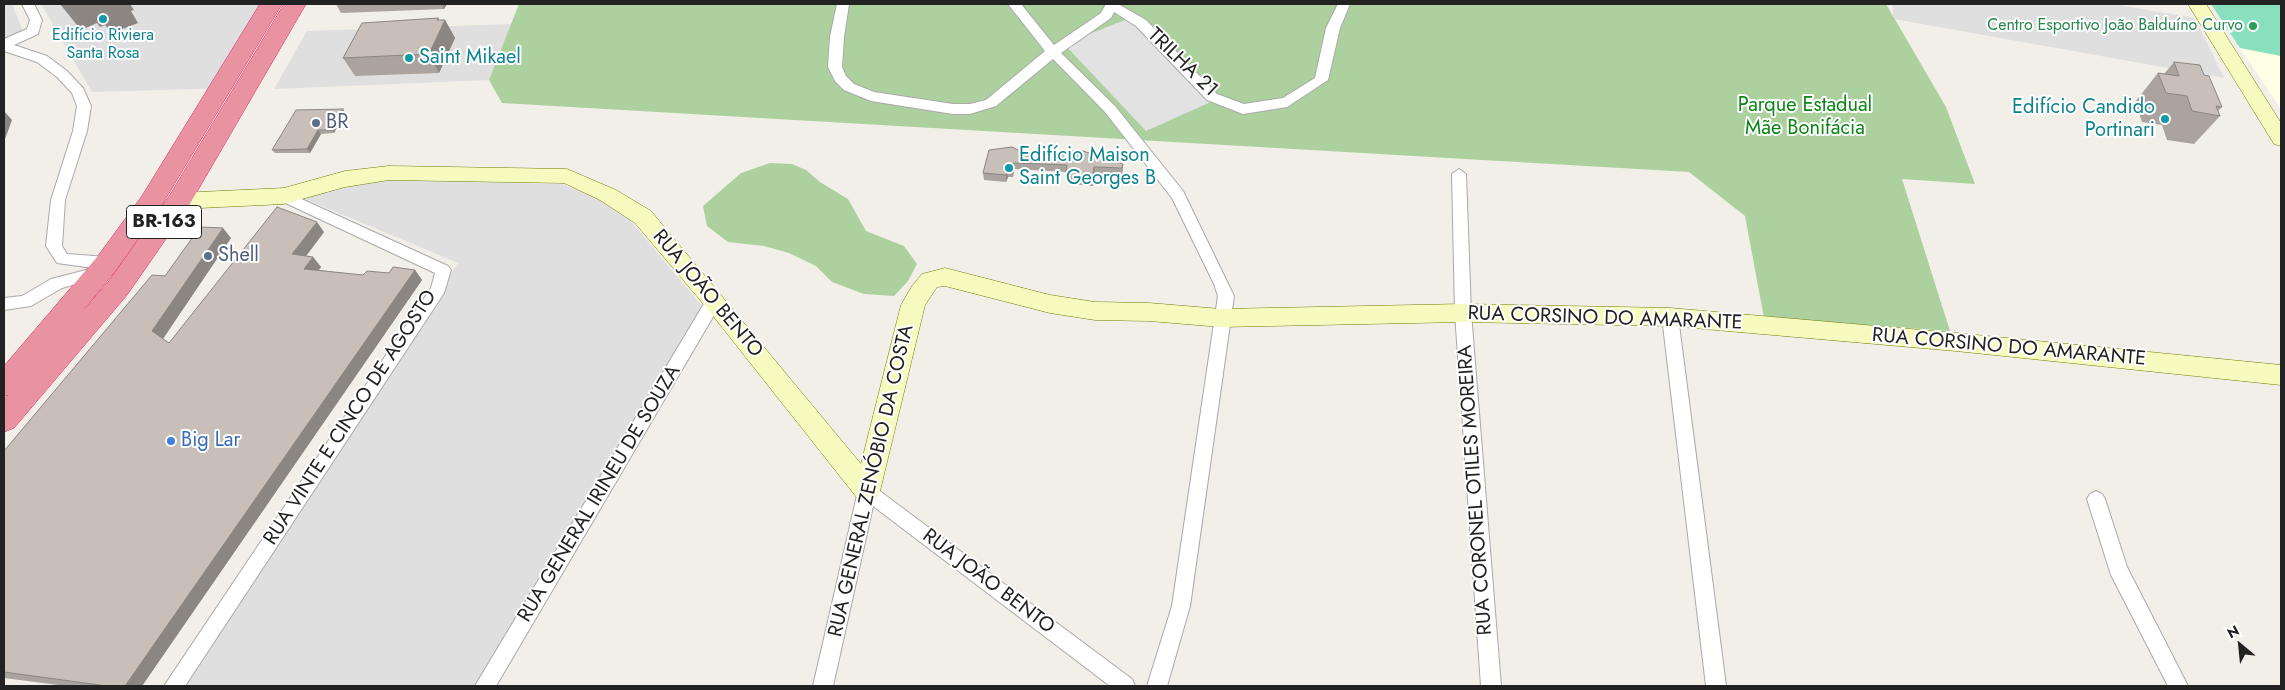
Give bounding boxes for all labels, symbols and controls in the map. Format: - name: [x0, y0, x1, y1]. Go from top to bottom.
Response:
- marker: Edifício Riviera Santa Rosa: [97, 13, 109, 25]
- place label: Centro Esportivo João Balduíno Curvo: [1987, 16, 2243, 36]
- marker: Centro Esportivo João Balduíno Curvo: [2247, 20, 2259, 32]
- street label: TRILHA 21: [1142, 24, 1222, 102]
- place label: Edifício Riviera Santa Rosa: [52, 26, 154, 64]
- place label: Saint Mikael: [419, 46, 521, 70]
- marker: Saint Mikael: [403, 52, 415, 64]
- park label: Parque Estadual Mãe Bonifácia: [1738, 94, 1872, 141]
- place label: Edifício Candido Portinari: [2012, 96, 2155, 143]
- place label: BR: [326, 111, 348, 135]
- marker: Edifício Candido Portinari: [2159, 113, 2171, 125]
- marker: BR: [310, 117, 322, 129]
- place label: Edifício Maison Saint Georges B: [1019, 144, 1156, 191]
- marker: Edifício Maison Saint Georges B: [1003, 162, 1015, 174]
- road number: BR-163: [126, 206, 202, 238]
- street label: RUA JOÃO BENTO: [647, 225, 767, 363]
- place label: Shell: [218, 244, 259, 268]
- marker: Shell: [202, 250, 214, 262]
- street label: RUA VINTE E CINCO DE AGOSTO: [260, 286, 442, 550]
- street label: RUA CORSINO DO AMARANTE: [1467, 302, 1743, 336]
- street label: RUA GENERAL ZENÓBIO DA COSTA: [824, 323, 920, 639]
- street label: RUA CORSINO DO AMARANTE: [1871, 324, 2147, 372]
- street label: RUA CORONEL OTILES MOREIRA: [1454, 344, 1498, 636]
- street label: RUA GENERAL IRINEU DE SOUZA: [514, 361, 686, 627]
- place label: Big Lar: [181, 429, 240, 453]
- marker: Big Lar: [165, 435, 177, 447]
- street label: RUA JOÃO BENTO: [917, 525, 1059, 639]
- north arrow: [2215, 620, 2265, 670]
- text: N: [2223, 620, 2243, 643]

